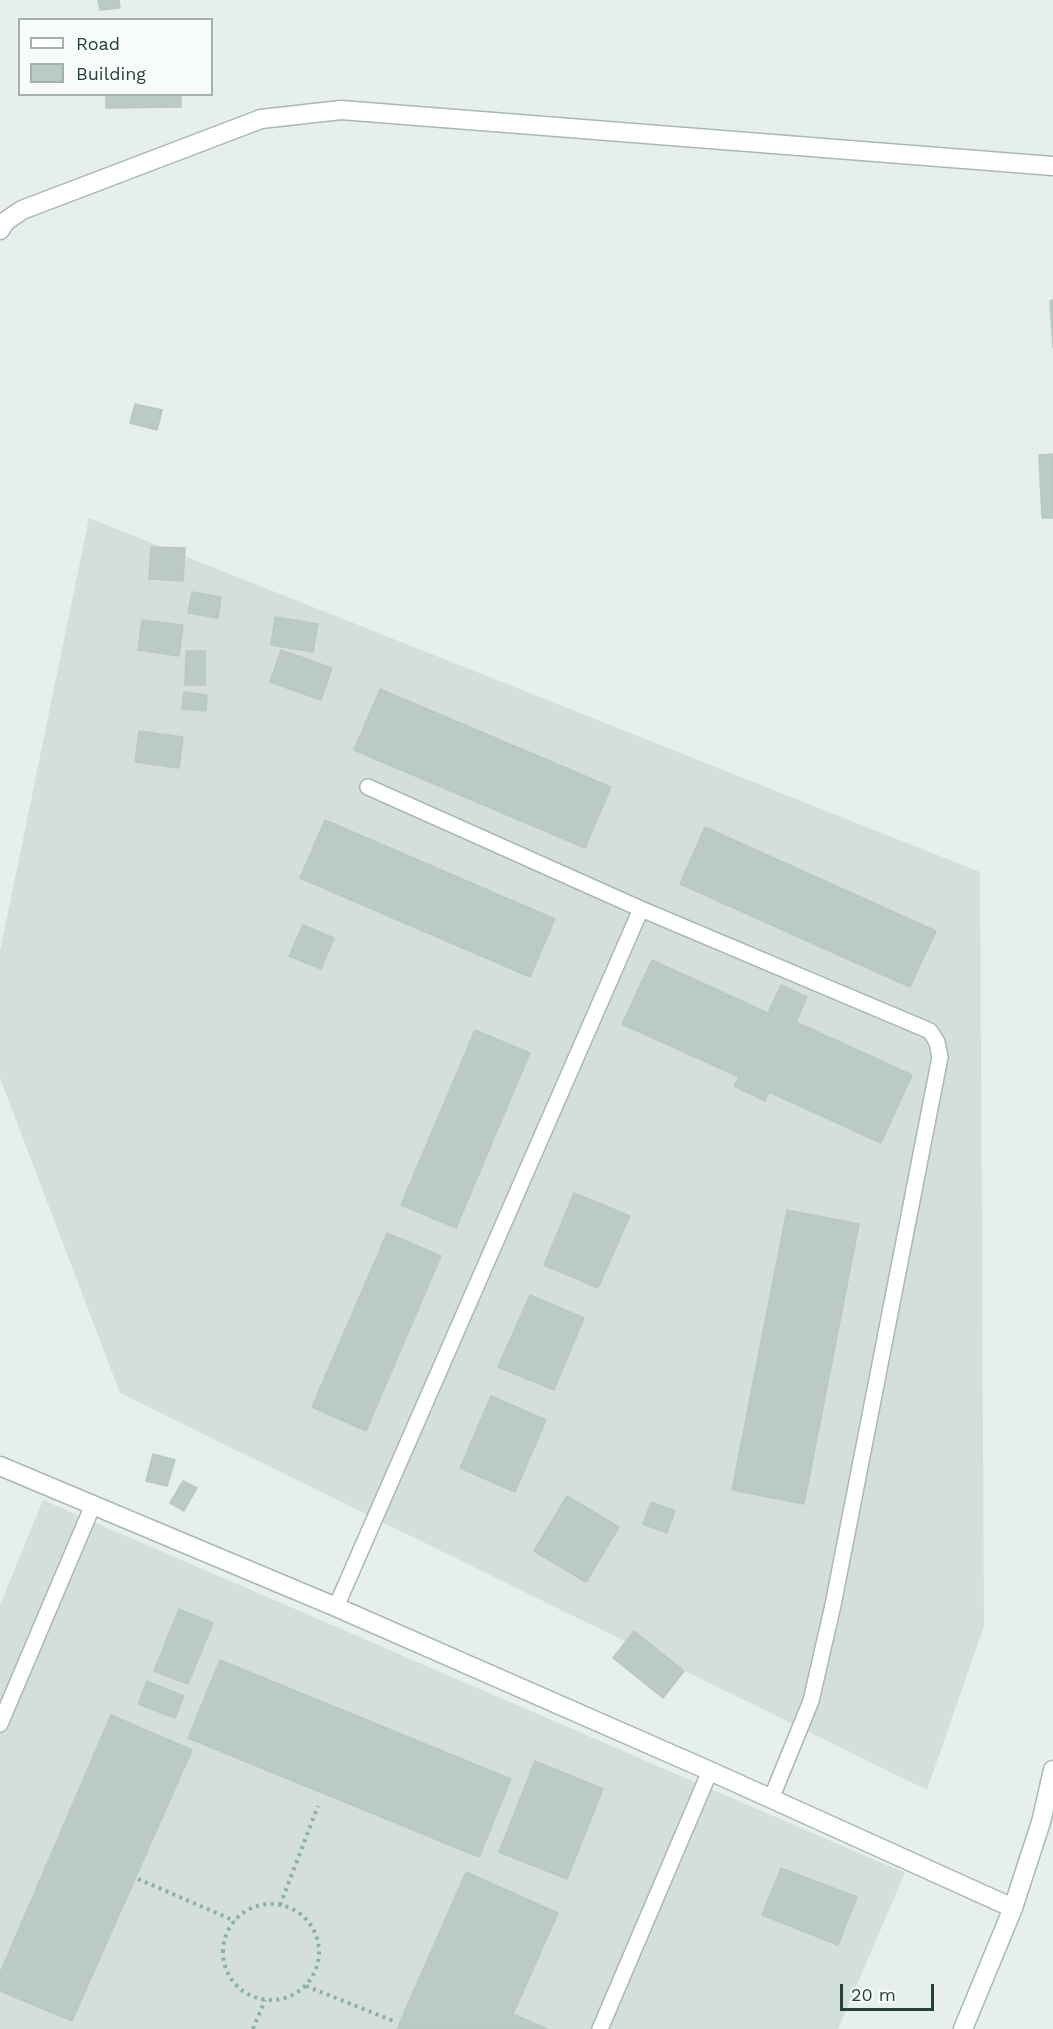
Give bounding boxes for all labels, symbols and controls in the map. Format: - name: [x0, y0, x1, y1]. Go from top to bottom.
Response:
- legend: [18, 18, 213, 96]
- text: Road: [76, 33, 120, 54]
- text: Building: [76, 63, 146, 84]
- scale bar: [843, 1972, 938, 2010]
- text: 20 m: [851, 1984, 896, 2005]

